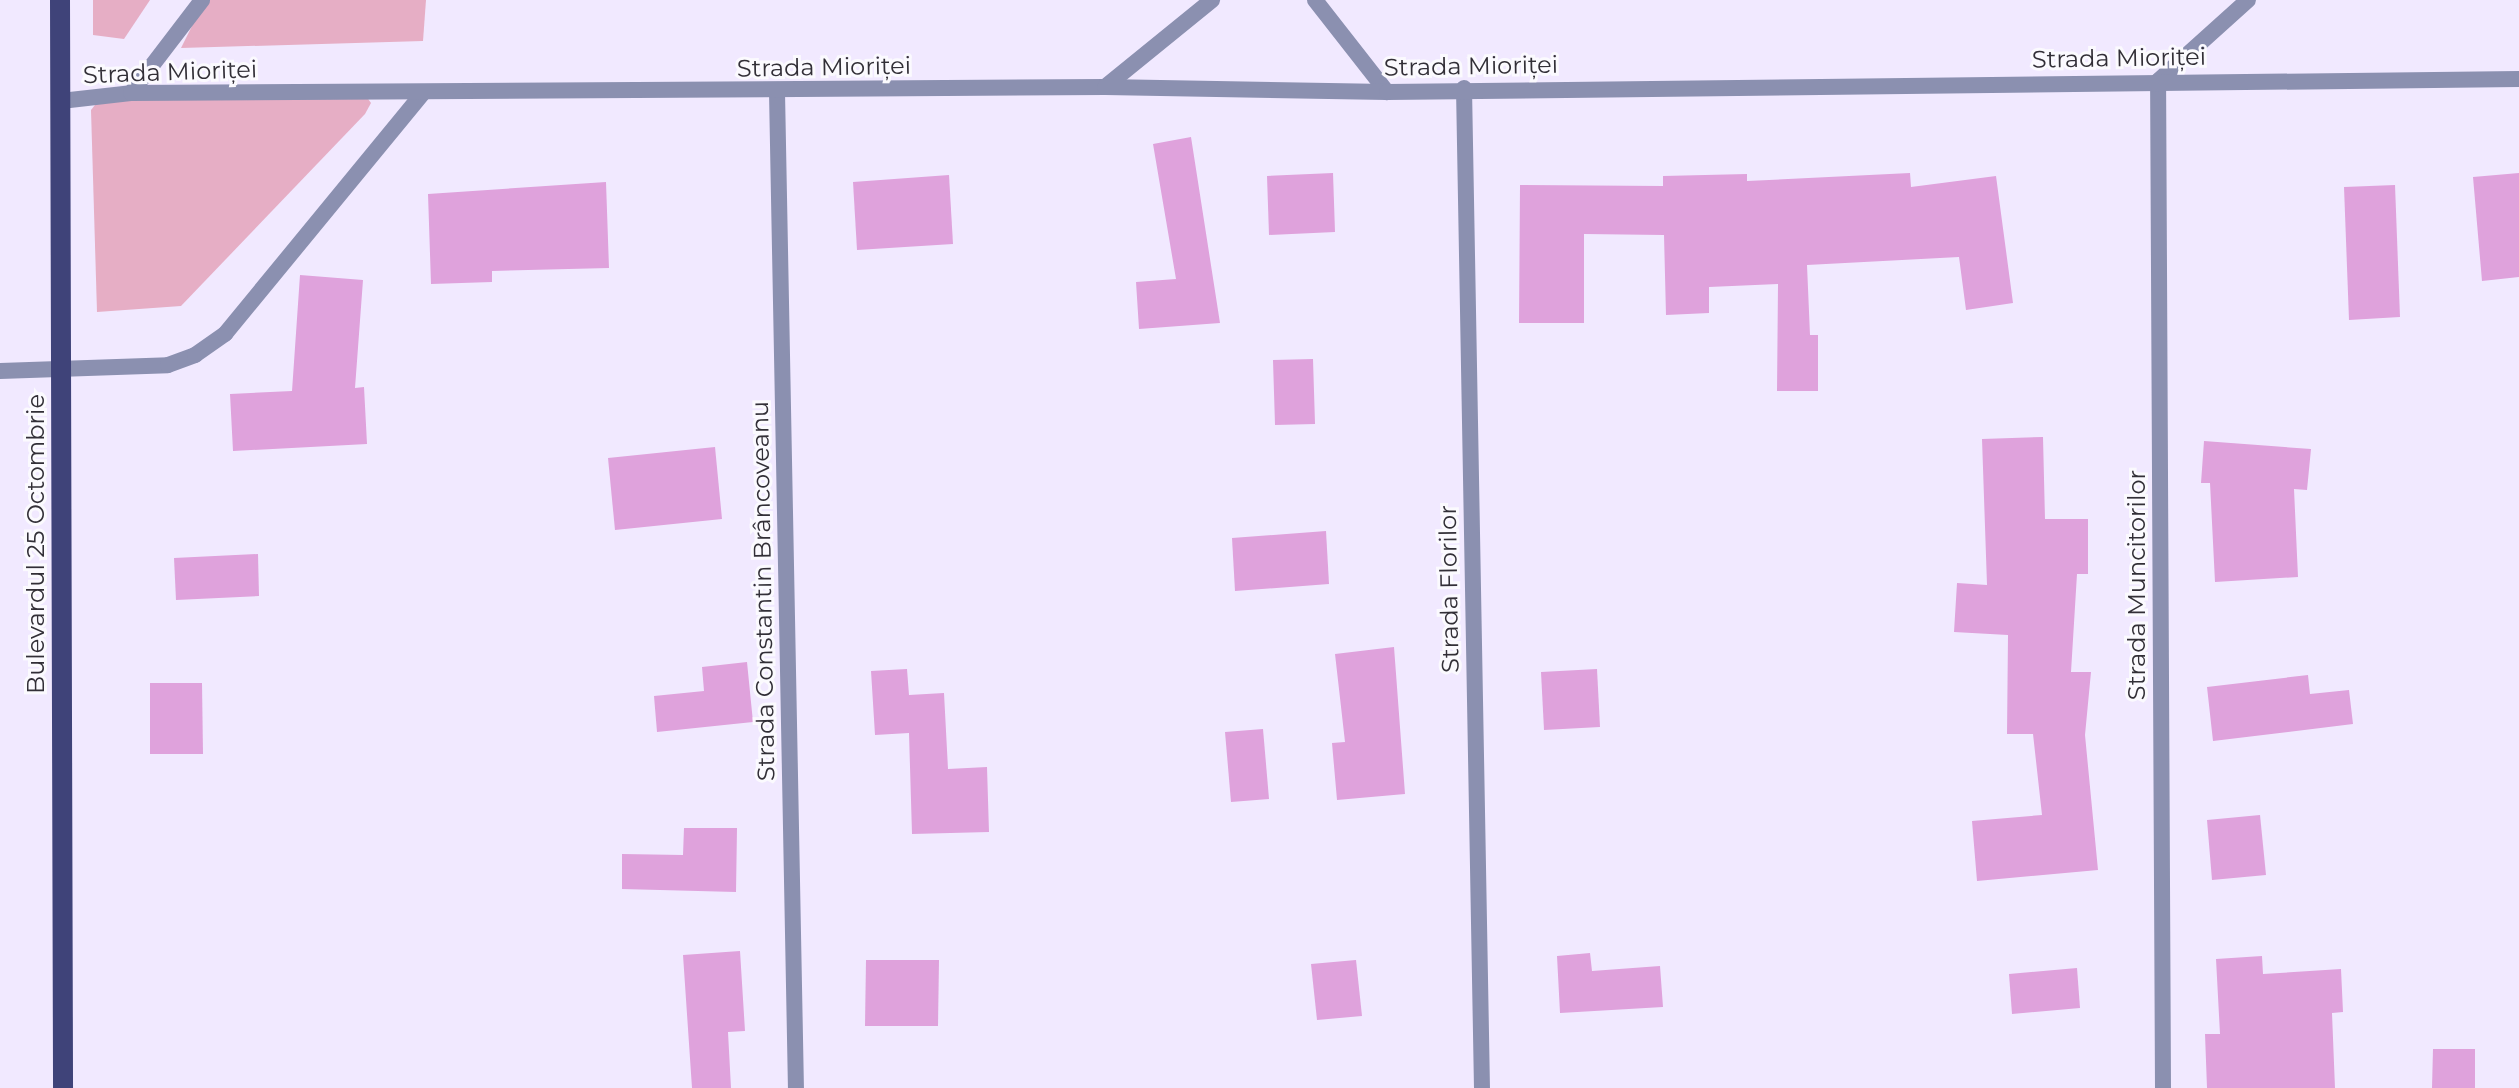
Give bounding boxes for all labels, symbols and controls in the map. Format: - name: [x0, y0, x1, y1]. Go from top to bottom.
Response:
- street label: Strada Mioriței: [2032, 42, 2206, 74]
- street label: Strada Mioriței: [1384, 50, 1558, 82]
- street label: Strada Mioriței: [737, 51, 911, 83]
- street label: Strada Mioriței: [82, 55, 258, 89]
- street label: Bulevardul 25 Octombrie: [22, 394, 50, 694]
- street label: Strada Constantin Brâncoveanu: [745, 401, 781, 781]
- street label: Strada Muncitorilor: [2123, 470, 2151, 700]
- street label: Strada Florilor: [1433, 505, 1465, 673]

